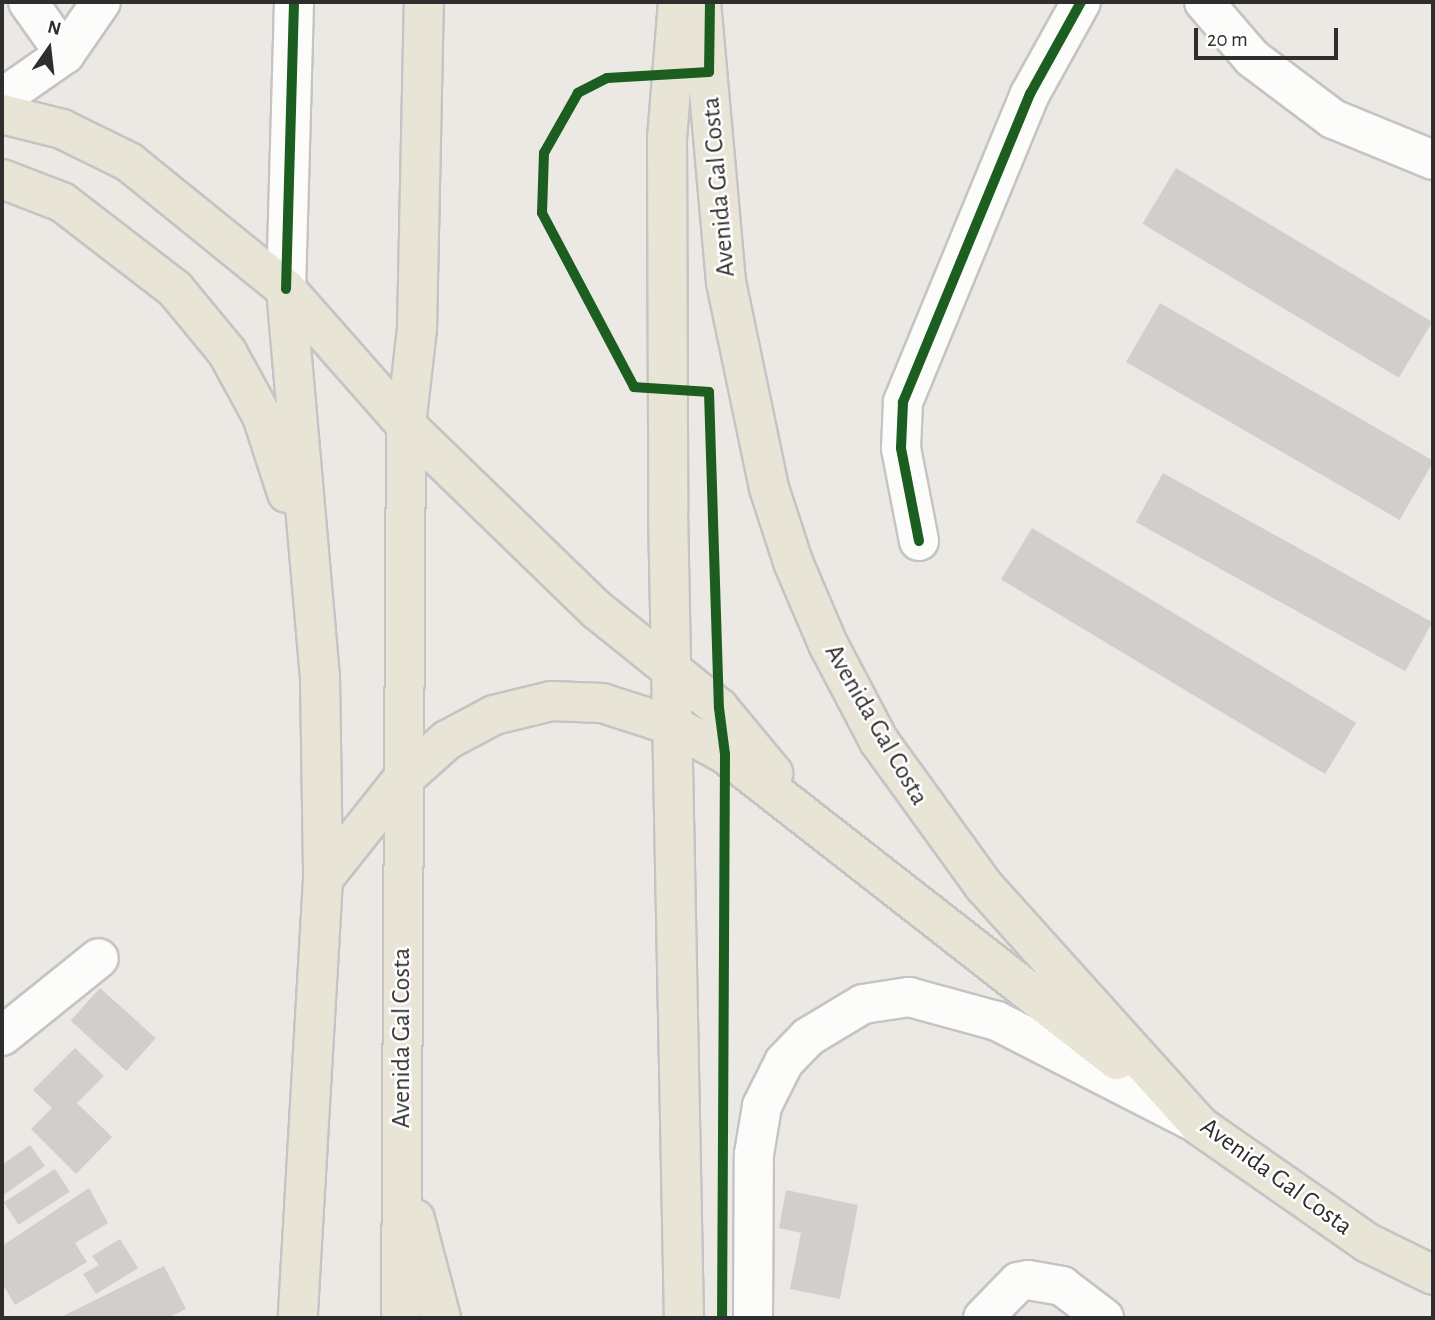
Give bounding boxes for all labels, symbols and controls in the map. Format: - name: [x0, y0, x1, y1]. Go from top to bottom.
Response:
- north arrow: [14, 14, 84, 84]
- scale bar: [1197, 14, 1340, 58]
- text: N: [45, 17, 63, 39]
- text: 20 m: [1207, 29, 1248, 50]
- street label: Avenida Gal Costa: [696, 96, 742, 278]
- street label: Avenida Gal Costa: [817, 639, 935, 811]
- street label: Avenida Gal Costa: [386, 948, 418, 1128]
- street label: Avenida Gal Costa: [1194, 1111, 1358, 1243]

